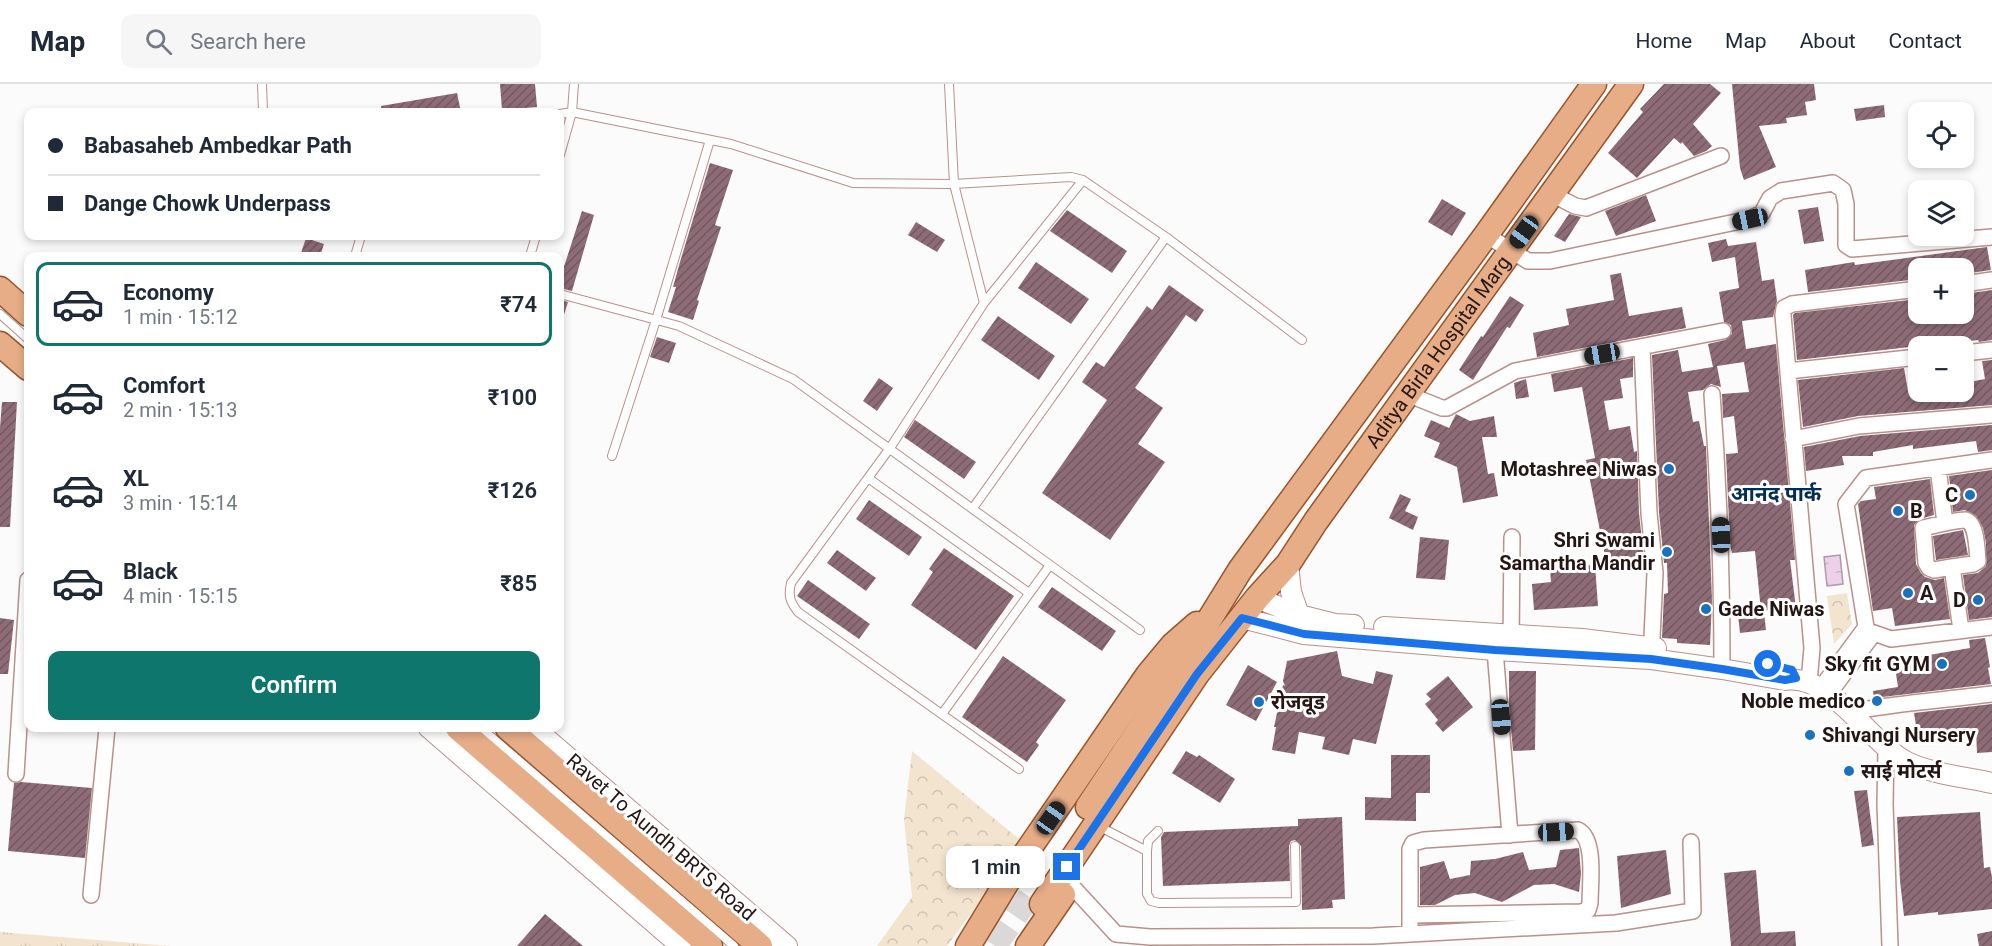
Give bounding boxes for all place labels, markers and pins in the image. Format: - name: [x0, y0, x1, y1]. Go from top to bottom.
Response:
- place label: Motashree Niwas: [1500, 457, 1657, 481]
- marker: Motashree Niwas: [1662, 462, 1676, 476]
- place label: C: [1945, 483, 1958, 507]
- marker: C: [1963, 488, 1977, 502]
- place label: B: [1910, 499, 1923, 523]
- marker: B: [1891, 504, 1905, 518]
- place label: Shri Swami Samartha Mandir: [1499, 528, 1656, 575]
- marker: Shri Swami Samartha Mandir: [1660, 545, 1674, 559]
- place label: A: [1920, 581, 1934, 605]
- marker: A: [1901, 586, 1915, 600]
- place label: D: [1953, 588, 1966, 612]
- marker: D: [1971, 593, 1985, 607]
- place label: Gade Niwas: [1718, 597, 1824, 621]
- marker: Gade Niwas: [1699, 602, 1713, 616]
- place label: Sky fit GYM: [1825, 652, 1930, 676]
- marker: Sky fit GYM: [1935, 657, 1949, 671]
- place label: Noble medico: [1741, 689, 1865, 713]
- place label: रोजवूड: [1271, 690, 1326, 715]
- marker: Noble medico: [1870, 694, 1884, 708]
- marker: रोजवूड: [1252, 695, 1266, 709]
- place label: Shivangi Nursery: [1822, 723, 1977, 747]
- marker: Shivangi Nursery: [1803, 728, 1817, 742]
- place label: साई मोटर्स: [1861, 759, 1943, 783]
- marker: साई मोटर्स: [1842, 764, 1856, 778]

